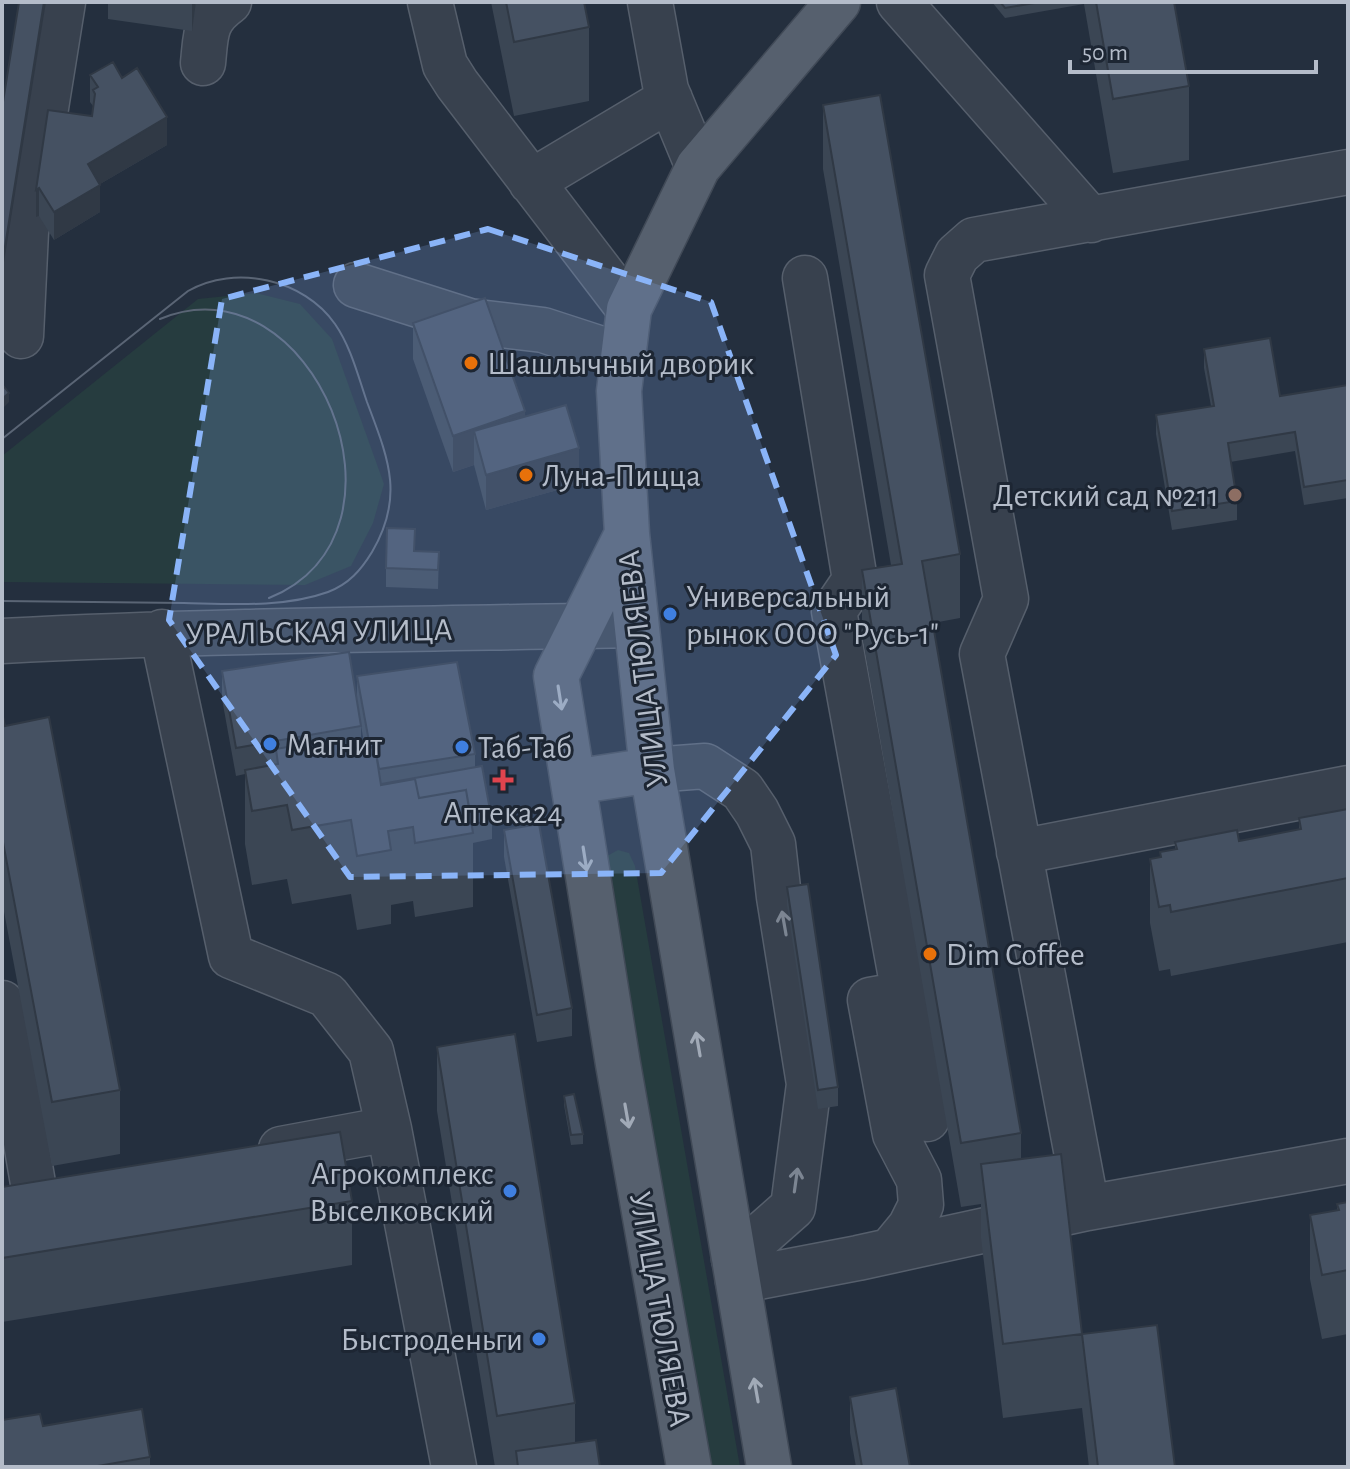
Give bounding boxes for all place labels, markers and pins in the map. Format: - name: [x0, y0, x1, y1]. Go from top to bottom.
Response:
- place label: Шашлычный дворик: [487, 348, 754, 380]
- marker: Шашлычный дворик: [462, 354, 480, 372]
- place label: Луна-Пицца: [542, 460, 701, 492]
- marker: Луна-Пицца: [517, 466, 535, 484]
- place label: Детский сад №211: [993, 480, 1219, 512]
- marker: Детский сад №211: [1226, 486, 1244, 504]
- place label: Универсальный рынок ООО "Русь-1": [686, 581, 939, 650]
- marker: Универсальный рынок ООО "Русь-1": [661, 605, 679, 623]
- place label: Магнит: [286, 729, 383, 761]
- place label: Таб-Таб: [478, 732, 572, 764]
- marker: Магнит: [261, 735, 279, 753]
- marker: Таб-Таб: [453, 738, 471, 756]
- marker: Аптека24: [494, 771, 512, 789]
- place label: Аптека24: [443, 797, 563, 829]
- place label: Dim Coffee: [946, 939, 1085, 971]
- marker: Dim Coffee: [921, 945, 939, 963]
- place label: Агрокомплекс Выселковский: [309, 1158, 494, 1227]
- marker: Агрокомплекс Выселковский: [501, 1182, 519, 1200]
- place label: Быстроденьги: [341, 1324, 523, 1356]
- marker: Быстроденьги: [530, 1330, 548, 1348]

